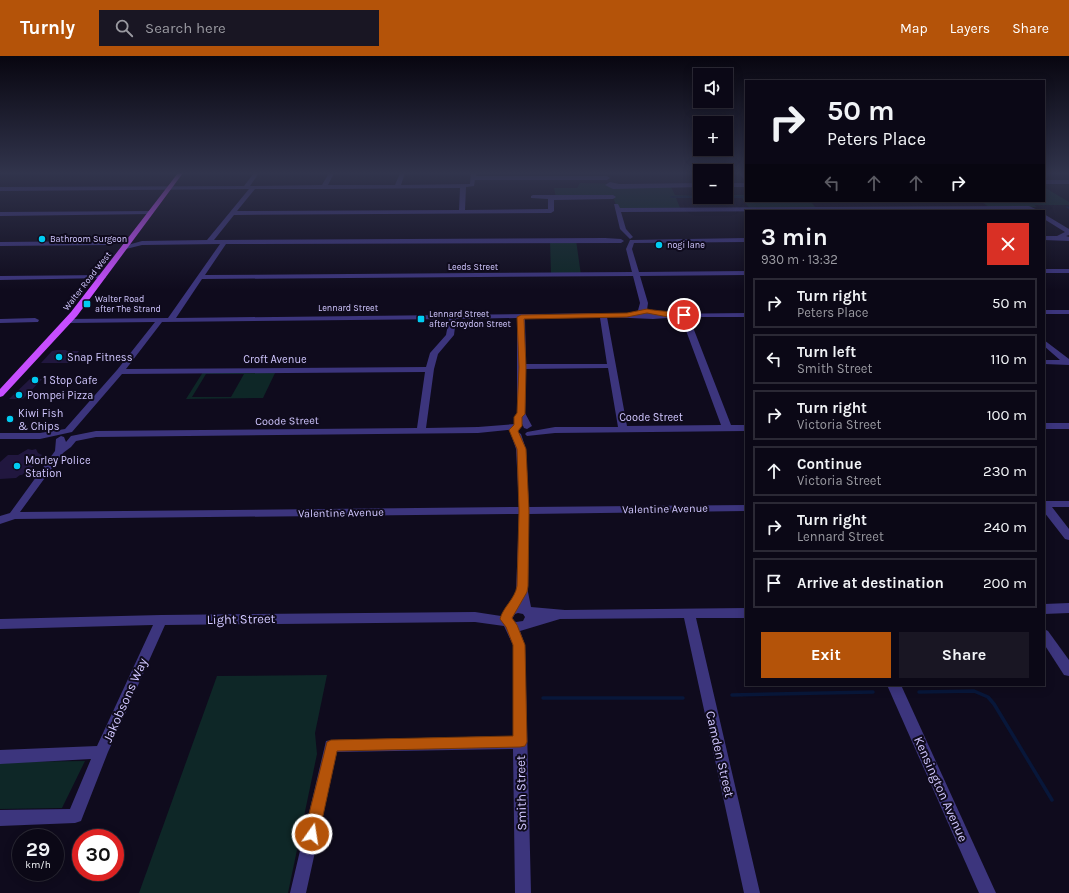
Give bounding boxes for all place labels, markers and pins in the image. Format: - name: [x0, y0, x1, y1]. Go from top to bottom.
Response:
- marker: Bathroom Surgeon: [37, 234, 47, 244]
- place label: Bathroom Surgeon: [50, 234, 127, 244]
- marker: nogi lane: [654, 240, 664, 250]
- place label: nogi lane: [667, 240, 705, 250]
- place label: Walter Road after The Strand: [95, 294, 161, 314]
- pin: [667, 298, 701, 332]
- marker: Walter Road after The Strand: [82, 299, 92, 309]
- place label: Lennard Street after Croydon Street: [429, 309, 511, 329]
- marker: Lennard Street after Croydon Street: [416, 314, 426, 324]
- place label: Snap Fitness: [67, 351, 133, 364]
- marker: Snap Fitness: [54, 352, 64, 362]
- place label: 1 Stop Cafe: [43, 374, 98, 387]
- marker: 1 Stop Cafe: [30, 375, 40, 385]
- place label: Pompei Pizza: [27, 389, 93, 402]
- marker: Pompei Pizza: [14, 390, 24, 400]
- place label: Kiwi Fish & Chips: [18, 407, 63, 433]
- marker: Kiwi Fish & Chips: [5, 414, 15, 424]
- place label: Morley Police Station: [25, 454, 91, 480]
- marker: Morley Police Station: [12, 461, 22, 471]

